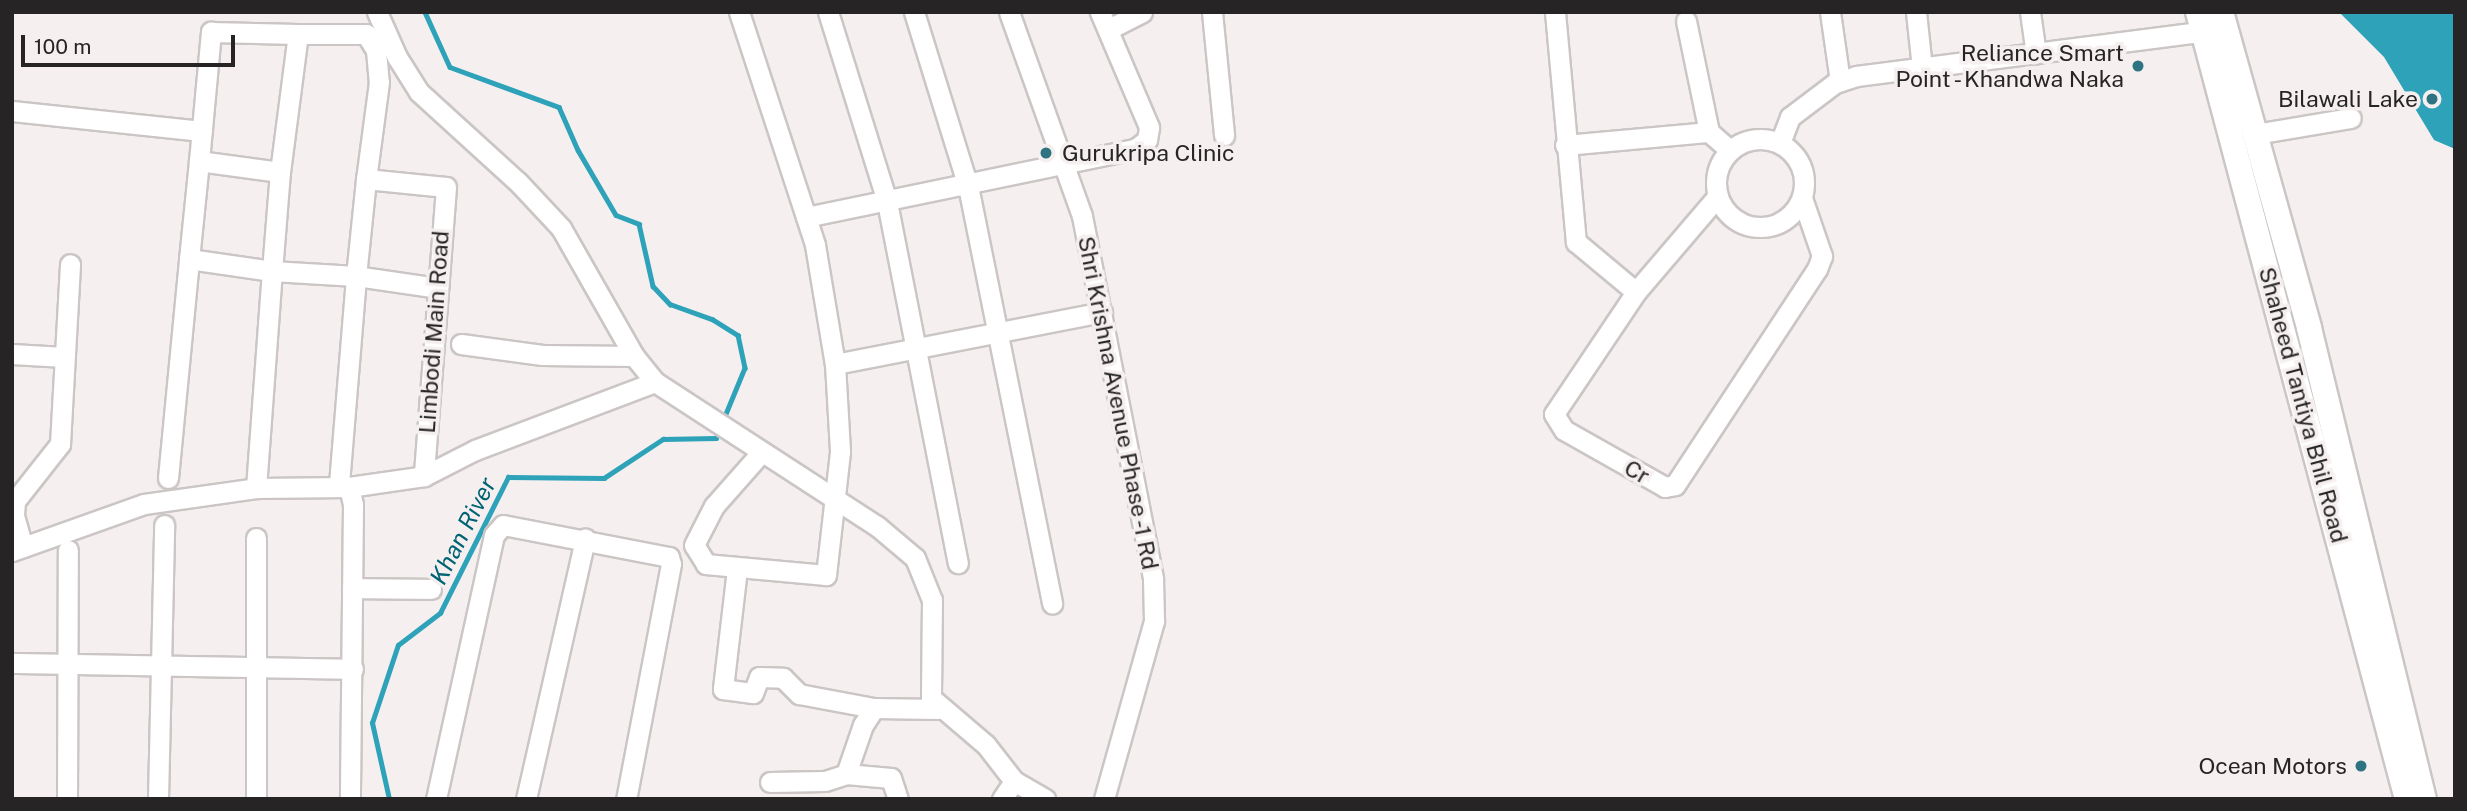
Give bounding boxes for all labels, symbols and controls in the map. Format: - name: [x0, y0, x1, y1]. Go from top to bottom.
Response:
- scale bar: [24, 21, 238, 65]
- text: 100 m: [34, 34, 91, 59]
- place label: Reliance Smart Point - Khandwa Naka: [1889, 39, 2124, 93]
- marker: Reliance Smart Point - Khandwa Naka: [2130, 58, 2146, 74]
- place label: Bilawali Lake: [2278, 85, 2418, 113]
- marker: Bilawali Lake: [2424, 91, 2440, 107]
- place label: Gurukripa Clinic: [1062, 139, 1234, 167]
- marker: Gurukripa Clinic: [1036, 143, 1056, 163]
- street label: Limbodi Main Road: [413, 230, 455, 434]
- street label: Shri Krishna Avenue Phase -1 Rd: [1072, 233, 1164, 573]
- street label: Shaheed Tantiya Bhil Road: [2253, 264, 2353, 546]
- street label: Cr: [1619, 454, 1655, 490]
- water label: Khan River: [424, 473, 502, 589]
- place label: Ocean Motors: [2199, 752, 2347, 780]
- marker: Ocean Motors: [2353, 758, 2369, 774]

